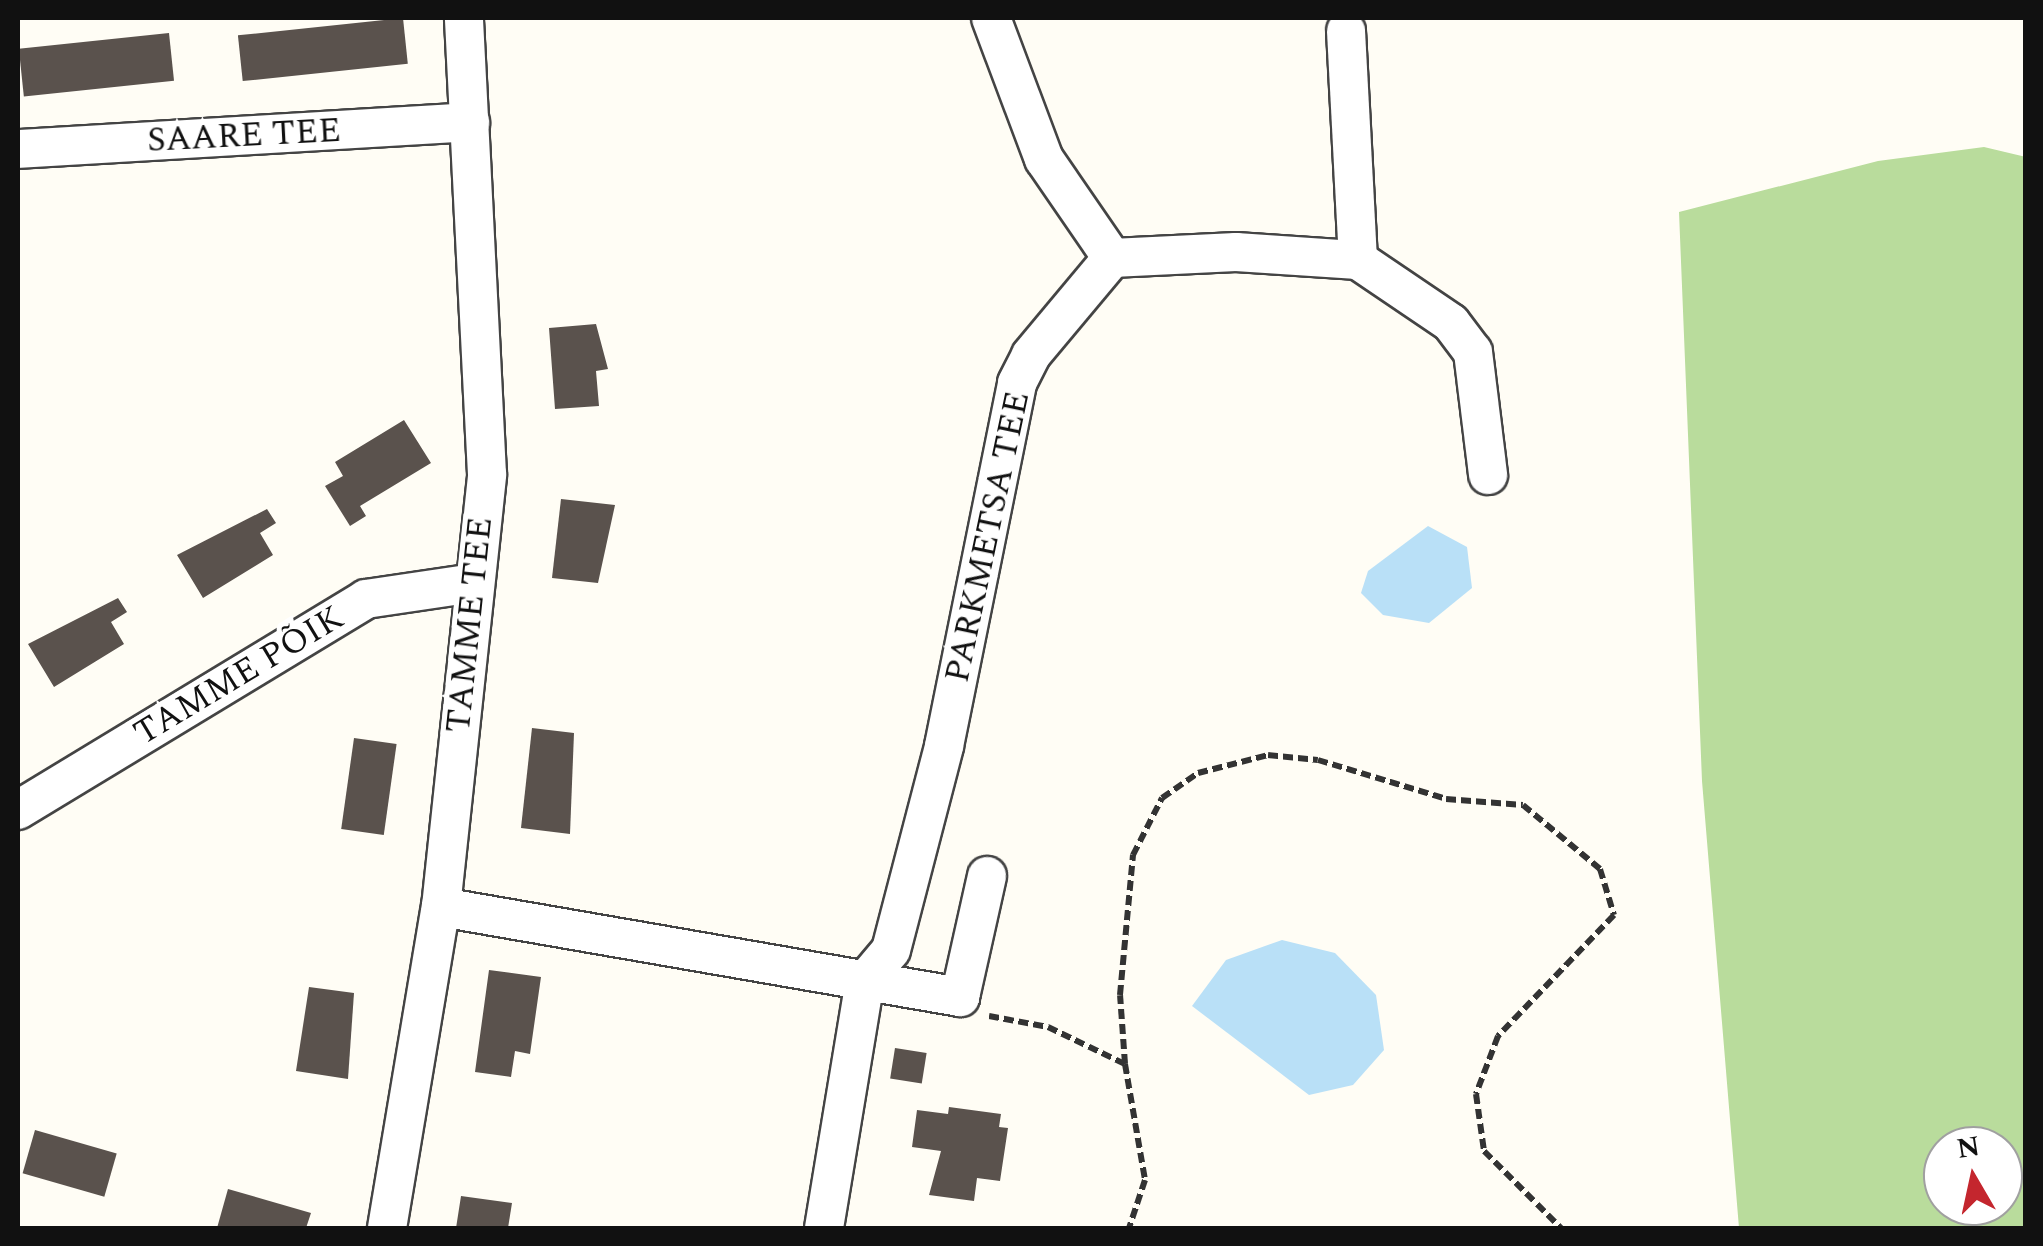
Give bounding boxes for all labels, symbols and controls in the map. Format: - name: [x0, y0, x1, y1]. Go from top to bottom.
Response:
- street label: SAARE TEE: [146, 110, 342, 162]
- street label: PARKMETSA TEE: [937, 388, 1039, 686]
- street label: TAMME TEE: [438, 515, 502, 735]
- street label: TAMME PÕIK: [127, 597, 351, 755]
- text: N: [1954, 1125, 1983, 1171]
- north arrow: [1923, 1126, 2023, 1226]

